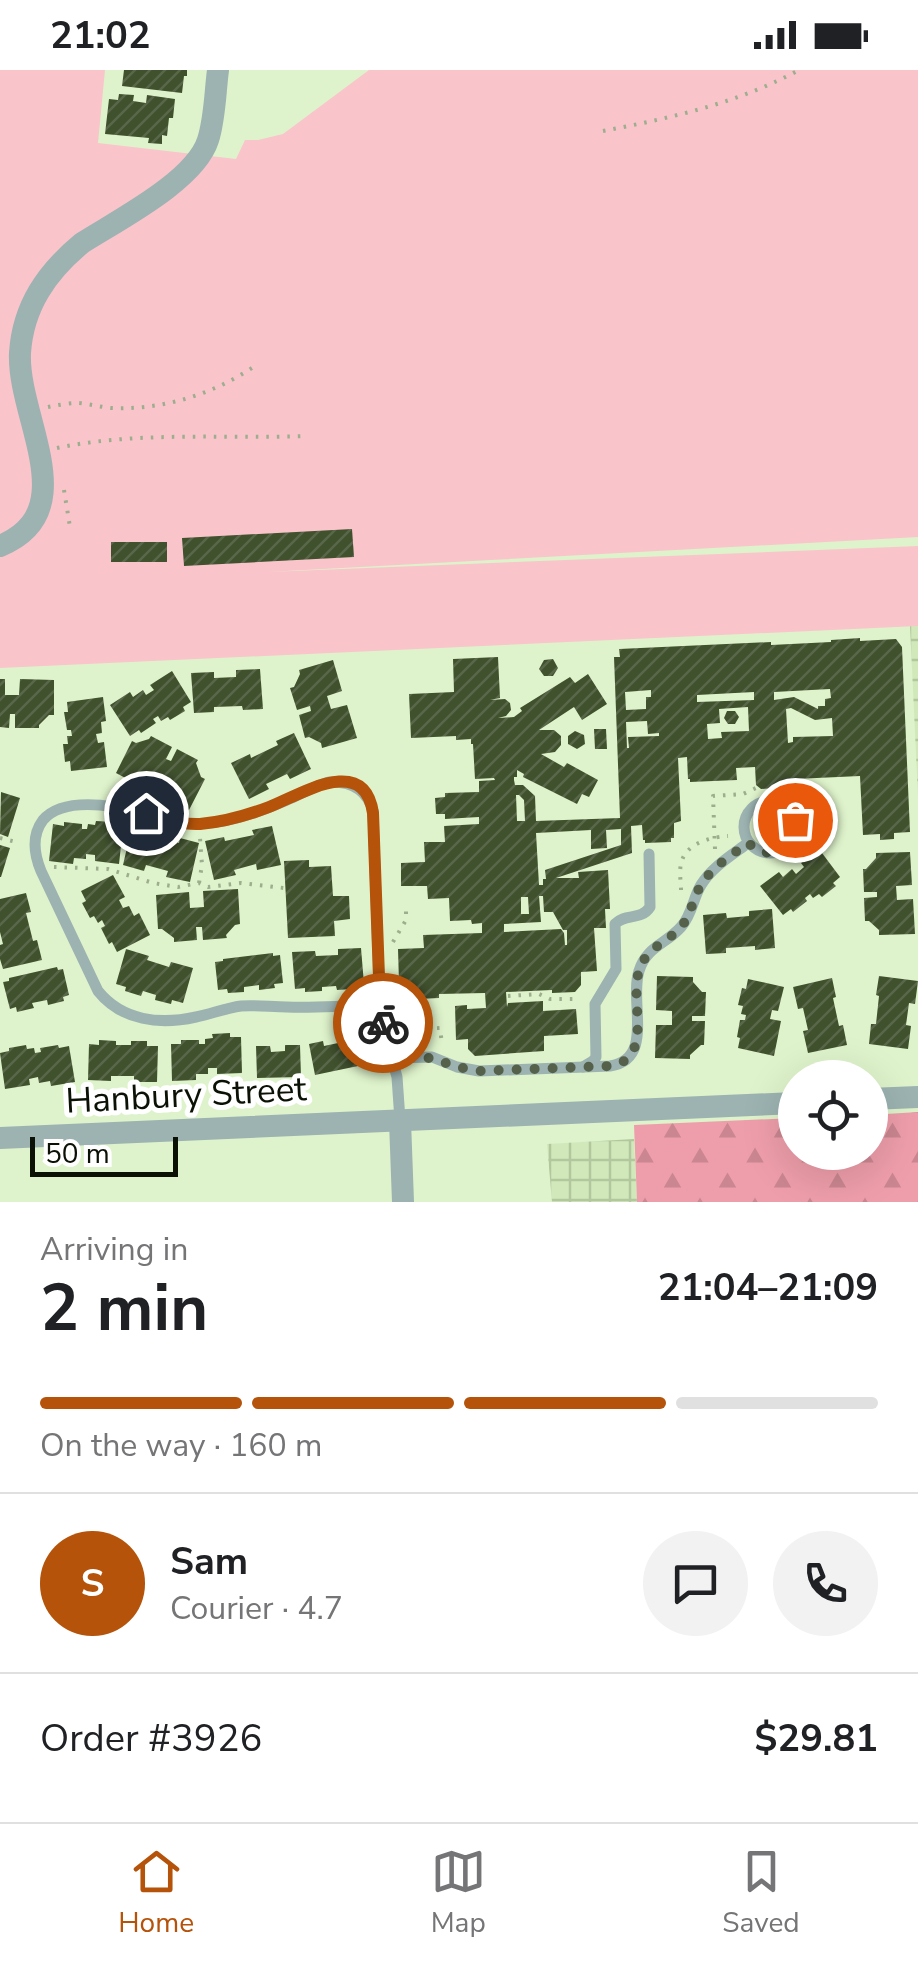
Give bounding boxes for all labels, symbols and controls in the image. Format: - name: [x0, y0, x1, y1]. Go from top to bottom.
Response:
- text: 21:02: [50, 10, 151, 61]
- pin: [104, 771, 189, 856]
- pin: [753, 778, 838, 863]
- icon: home: [119, 786, 174, 841]
- icon: bag: [768, 793, 823, 848]
- courier: [333, 973, 433, 1073]
- icon: bike: [356, 996, 411, 1051]
- map controls: [778, 1060, 888, 1170]
- button: locate: [778, 1060, 888, 1170]
- street label: Hanbury Street: [64, 1065, 308, 1125]
- scale bar: [30, 1132, 178, 1176]
- text: 50 m: [45, 1135, 110, 1173]
- text: Arriving in: [40, 1228, 188, 1271]
- text: 21:04–21:09: [658, 1262, 878, 1313]
- text: 2 min: [40, 1264, 208, 1353]
- text: On the way · 160 m: [40, 1424, 322, 1467]
- button: chat: [643, 1531, 748, 1636]
- button: phone: [773, 1531, 878, 1636]
- text: Sam: [170, 1536, 248, 1587]
- text: S: [81, 1558, 104, 1609]
- text: Courier · 4.7: [170, 1587, 343, 1630]
- text: Order #3926: [40, 1713, 262, 1764]
- text: $29.81: [755, 1713, 878, 1764]
- tab: Home: [118, 1844, 194, 1942]
- tab: Map: [431, 1844, 486, 1942]
- tab: Saved: [722, 1844, 800, 1942]

